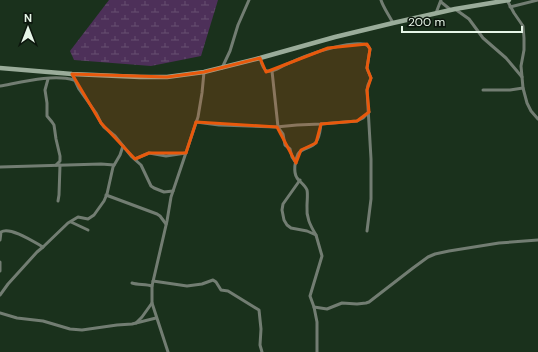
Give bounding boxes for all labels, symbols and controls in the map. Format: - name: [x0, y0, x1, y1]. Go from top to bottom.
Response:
- north arrow: [8, 8, 48, 48]
- scale bar: [402, 8, 522, 34]
- text: N: [24, 11, 32, 25]
- text: 200 m: [408, 14, 445, 30]

